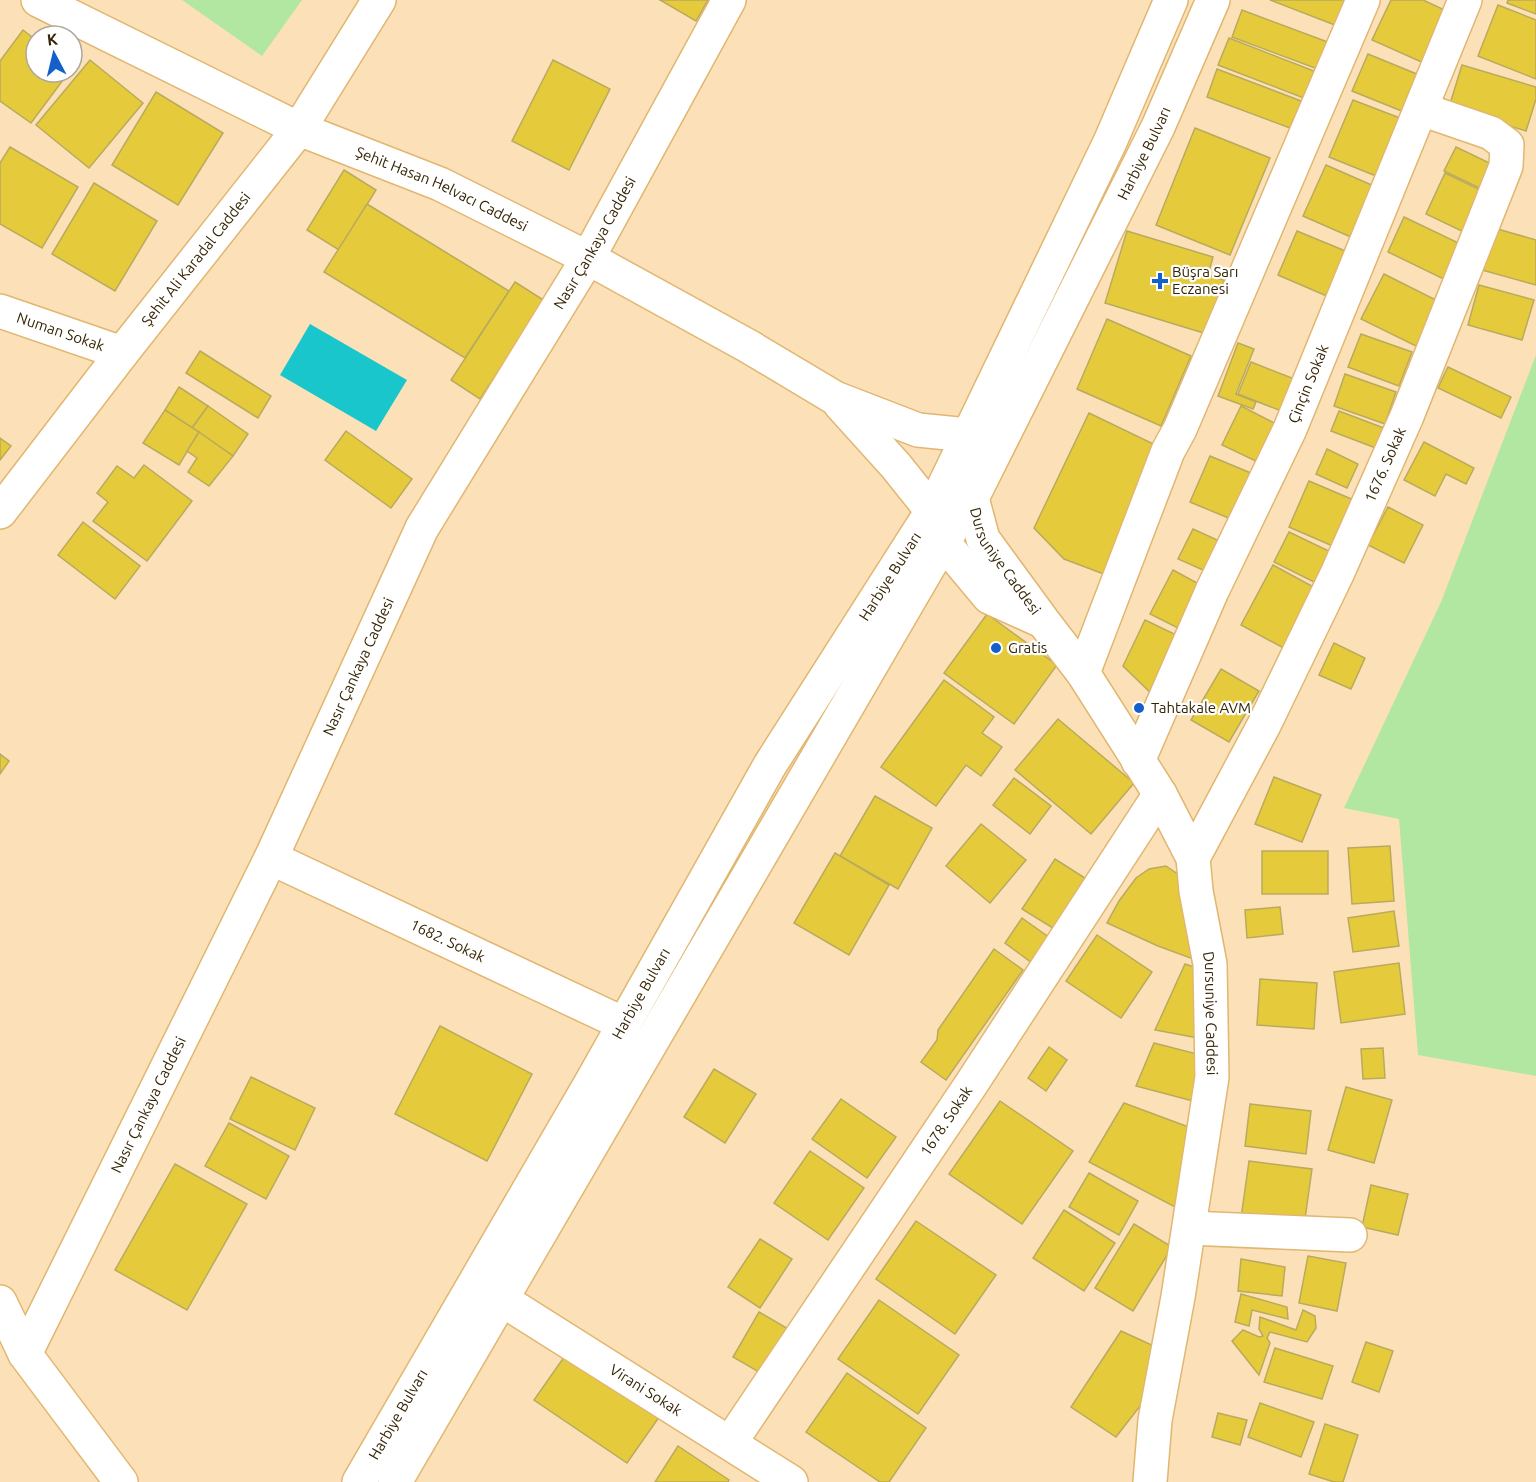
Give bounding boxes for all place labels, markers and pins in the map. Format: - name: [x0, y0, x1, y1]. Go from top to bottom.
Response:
- place label: Büşra Sarı Eczanesi: [1172, 263, 1238, 297]
- marker: Büşra Sarı Eczanesi: [1153, 274, 1167, 288]
- place label: Gratis: [1008, 639, 1047, 656]
- marker: Gratis: [989, 641, 1003, 655]
- place label: Tahtakale AVM: [1151, 699, 1251, 716]
- marker: Tahtakale AVM: [1132, 701, 1146, 715]

